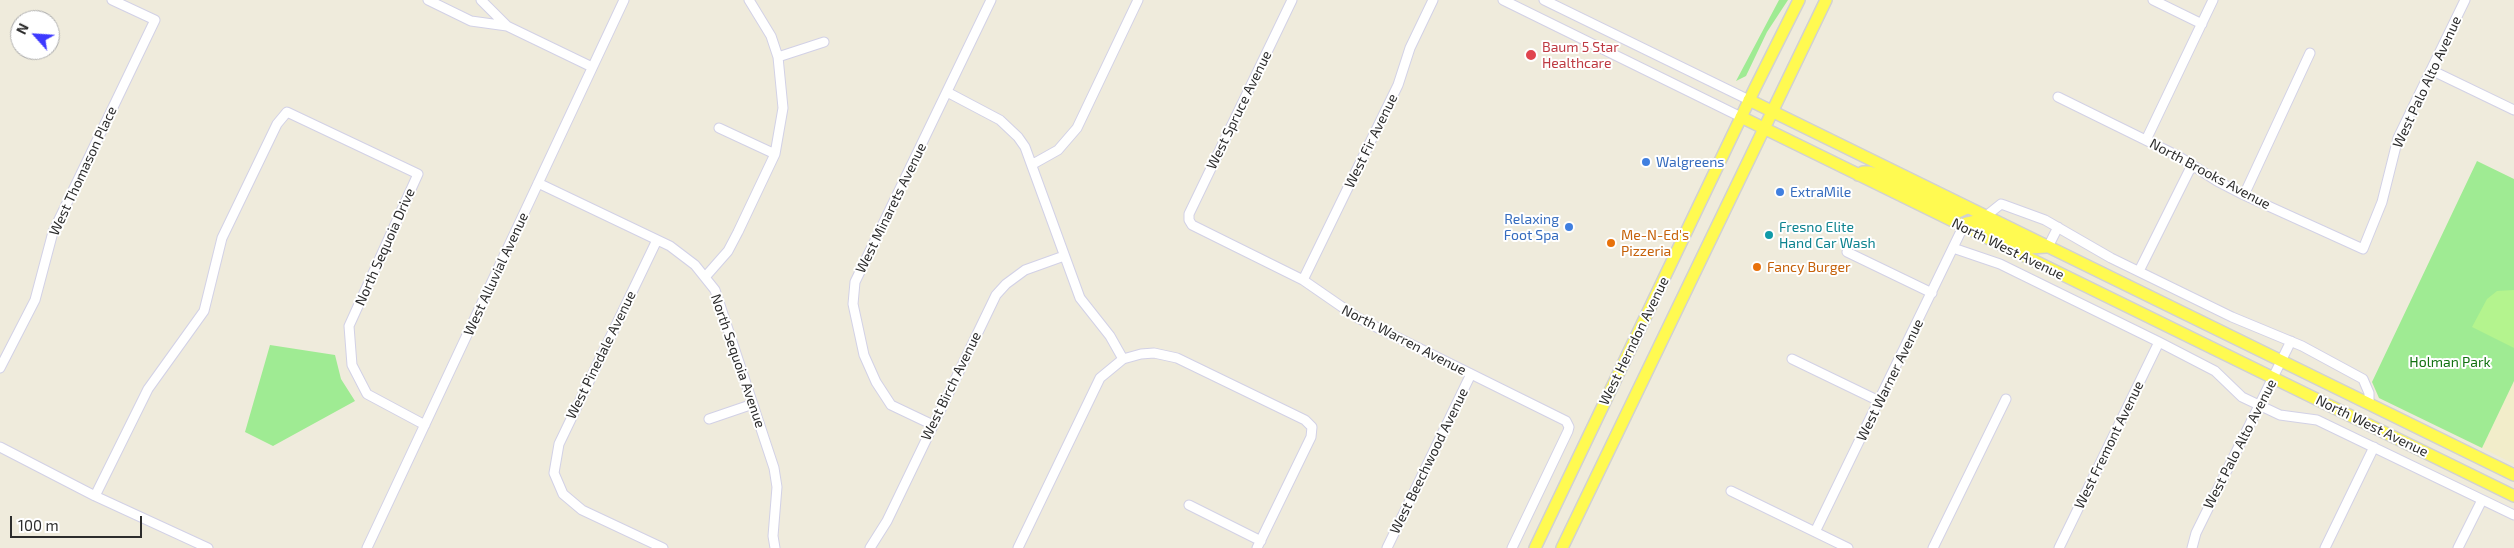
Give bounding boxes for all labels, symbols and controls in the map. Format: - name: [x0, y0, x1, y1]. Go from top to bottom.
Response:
- north arrow: [10, 10, 60, 60]
- street label: West Palo Alto Avenue: [2389, 14, 2465, 150]
- text: N: [12, 20, 32, 37]
- place label: Baum 5 Star Healthcare: [1542, 39, 1619, 72]
- street label: West Spruce Avenue: [1203, 48, 1275, 172]
- marker: Baum 5 Star Healthcare: [1524, 48, 1538, 62]
- street label: West Fir Avenue: [1341, 91, 1401, 191]
- street label: West Thomason Place: [46, 104, 120, 238]
- street label: North Brooks Avenue: [2147, 135, 2273, 213]
- street label: West Minarets Avenue: [852, 140, 930, 276]
- place label: Walgreens: [1656, 154, 1724, 170]
- marker: Walgreens: [1640, 156, 1652, 168]
- place label: ExtraMile: [1790, 184, 1851, 200]
- street label: North Sequoia Drive: [352, 186, 418, 308]
- marker: ExtraMile: [1774, 186, 1786, 198]
- street label: West Alluvial Avenue: [460, 210, 532, 338]
- place label: Relaxing Foot Spa: [1504, 211, 1559, 243]
- street label: North West Avenue: [1949, 214, 2067, 284]
- place label: Fresno Elite Hand Car Wash: [1779, 219, 1876, 252]
- marker: Relaxing Foot Spa: [1563, 221, 1575, 233]
- place label: Me-N-Ed's Pizzeria: [1621, 227, 1689, 260]
- marker: Fresno Elite Hand Car Wash: [1763, 229, 1775, 241]
- marker: Me-N-Ed's Pizzeria: [1605, 237, 1617, 249]
- place label: Fancy Burger: [1767, 259, 1851, 275]
- marker: Fancy Burger: [1751, 261, 1763, 273]
- street label: West Herndon Avenue: [1596, 274, 1672, 408]
- street label: West Pinedale Avenue: [563, 288, 639, 422]
- street label: North Sequoia Avenue: [707, 292, 769, 430]
- street label: North Warren Avenue: [1339, 301, 1469, 379]
- street label: West Warner Avenue: [1853, 316, 1927, 444]
- street label: West Birch Avenue: [917, 329, 985, 443]
- park label: Holman Park: [2409, 354, 2491, 370]
- street label: West Palo Alto Avenue: [2200, 376, 2280, 512]
- street label: West Fremont Avenue: [2071, 378, 2147, 512]
- street label: West Beechwood Avenue: [1386, 385, 1472, 537]
- street label: North West Avenue: [2313, 391, 2431, 461]
- scale bar: [12, 506, 145, 538]
- text: 100 m: [18, 516, 59, 534]

